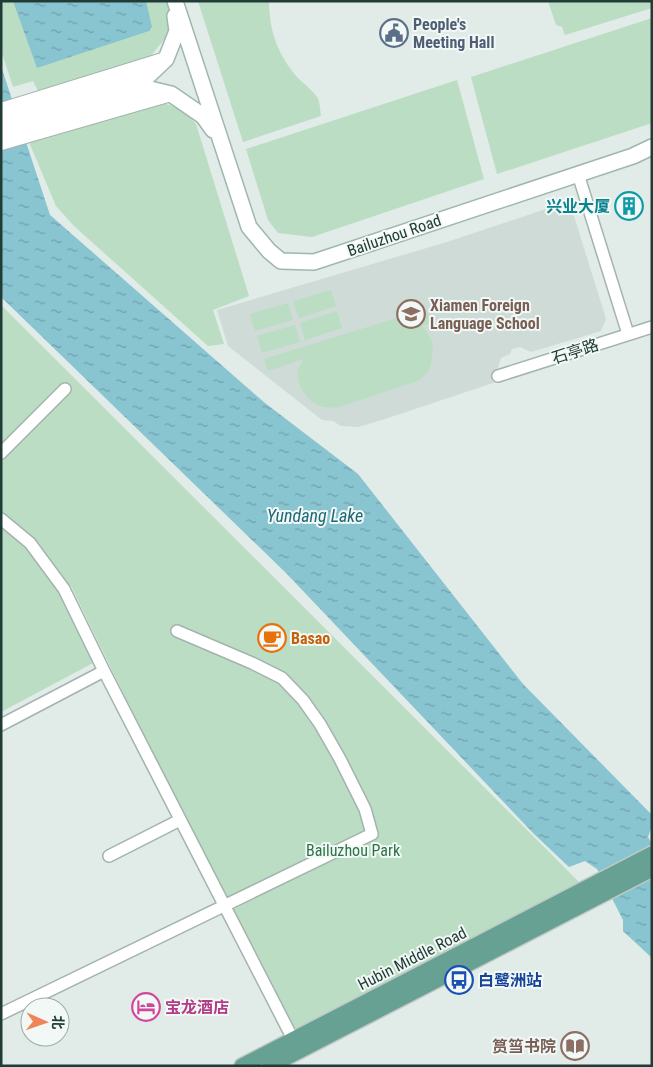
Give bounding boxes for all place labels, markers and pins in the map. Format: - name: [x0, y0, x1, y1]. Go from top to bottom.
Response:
- place label: People's Meeting Hall: [413, 15, 494, 52]
- public building icon: People's Meeting Hall: [379, 18, 409, 48]
- building icon: 兴业大厦: [614, 191, 644, 221]
- place label: 兴业大厦: [546, 197, 610, 216]
- place label: Xiamen Foreign Language School: [430, 296, 540, 333]
- school or university icon: Xiamen Foreign Language School: [396, 299, 426, 329]
- cafe icon: Basao: [257, 623, 287, 653]
- place label: Basao: [291, 629, 330, 648]
- bus stop icon: 白鹭洲站: [444, 965, 474, 995]
- place label: 白鹭洲站: [478, 971, 542, 990]
- hotel icon: 宝龙酒店: [131, 992, 161, 1022]
- place label: 宝龙酒店: [165, 998, 229, 1017]
- library icon: 筼筜书院: [560, 1031, 590, 1061]
- place label: 筼筜书院: [492, 1037, 556, 1056]

